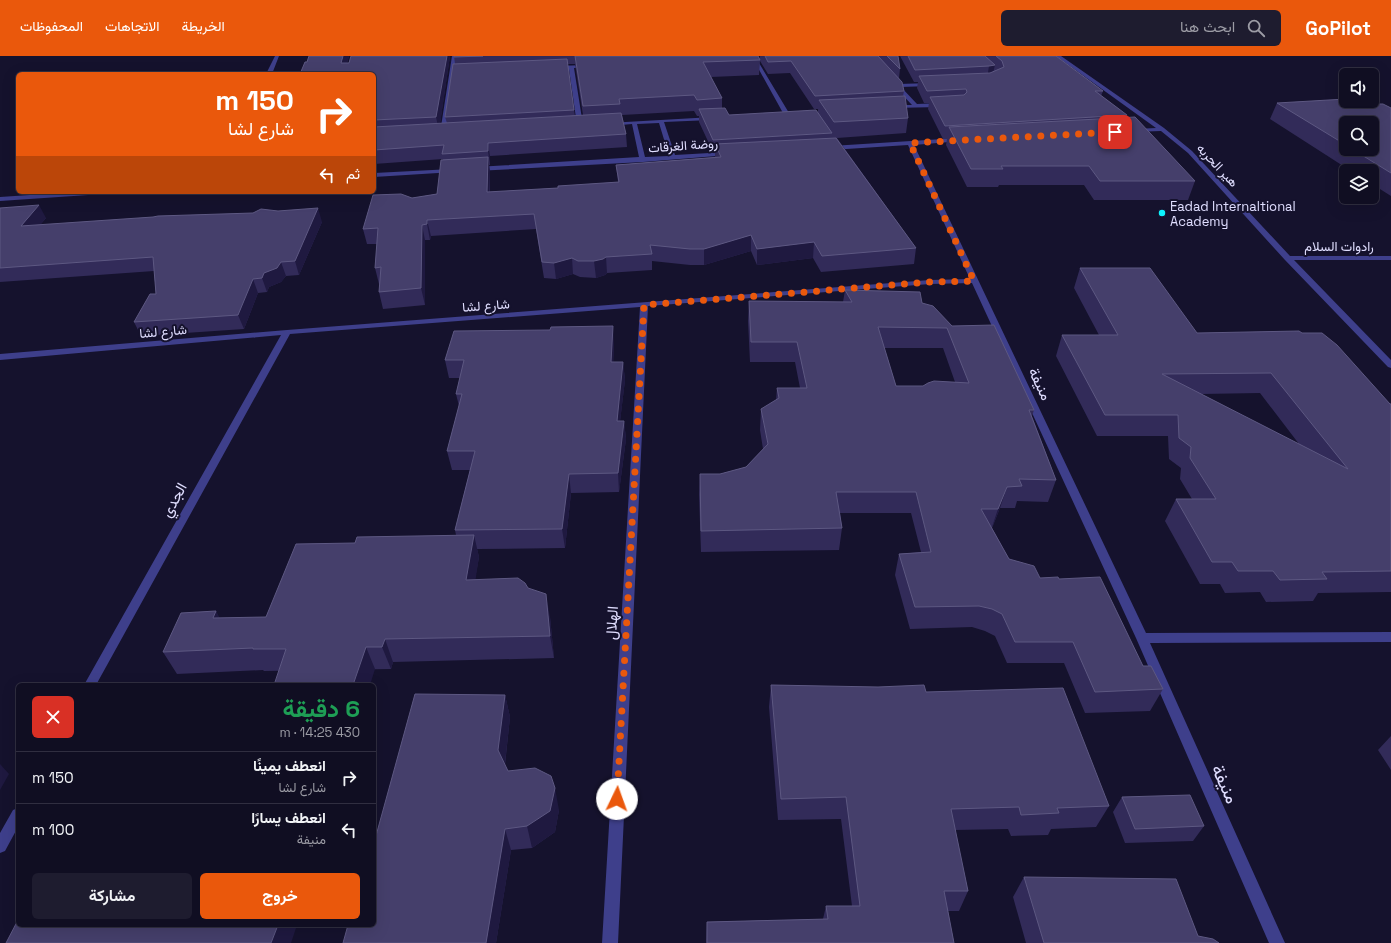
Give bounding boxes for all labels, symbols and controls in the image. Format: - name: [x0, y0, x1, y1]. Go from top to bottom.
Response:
- search box: [1001, 10, 1281, 46]
- text: GoPilot: [1305, 16, 1371, 41]
- text: المحفوظات: [20, 17, 83, 35]
- text: الاتجاهات: [105, 17, 159, 35]
- text: الخريطة: [181, 17, 225, 35]
- text: ابحث هنا: [1180, 17, 1235, 36]
- icon: search: [1245, 17, 1267, 39]
- map controls: [1339, 68, 1379, 204]
- button: sound: [1339, 68, 1379, 108]
- text: 150 m: [215, 82, 294, 118]
- icon: right: [308, 88, 360, 140]
- pin: [1098, 115, 1132, 149]
- button: search: [1339, 116, 1379, 156]
- text: شارع لشا: [228, 117, 294, 140]
- icon: arrive: [1104, 121, 1126, 143]
- street label: روضة الغرقات: [648, 135, 719, 156]
- street label: هير الحربه: [1193, 140, 1242, 191]
- icon: left: [316, 164, 338, 186]
- text: ثم: [346, 164, 360, 183]
- button: layers: [1339, 164, 1379, 204]
- place label: Eadad Internaltional Academy: [1170, 198, 1296, 230]
- marker: Eadad Internaltional Academy: [1157, 208, 1167, 218]
- street label: رادوات السلام: [1304, 238, 1374, 255]
- street label: شارع لشا: [462, 295, 510, 317]
- street label: شارع لشا: [139, 321, 188, 343]
- street label: منيفة: [1025, 364, 1056, 403]
- street label: الجدي: [156, 479, 194, 522]
- street label: الهلال: [601, 606, 622, 640]
- text: 6 دقيقة: [282, 693, 360, 724]
- button: close: [32, 696, 74, 738]
- text: 430 m · 14:25: [280, 724, 360, 741]
- text: انعطف يمينًا: [253, 756, 326, 775]
- street label: منيفة: [1207, 761, 1244, 807]
- icon: right: [338, 767, 360, 789]
- text: 150 m: [32, 768, 74, 787]
- position arrow: [596, 778, 638, 820]
- text: شارع لشا: [278, 779, 326, 796]
- text: انعطف يسارًا: [251, 808, 326, 827]
- icon: left: [338, 819, 360, 841]
- text: 100 m: [32, 820, 74, 839]
- text: منيفة: [297, 831, 326, 848]
- button: مشاركة: [32, 873, 192, 919]
- button: خروج: [200, 873, 360, 919]

